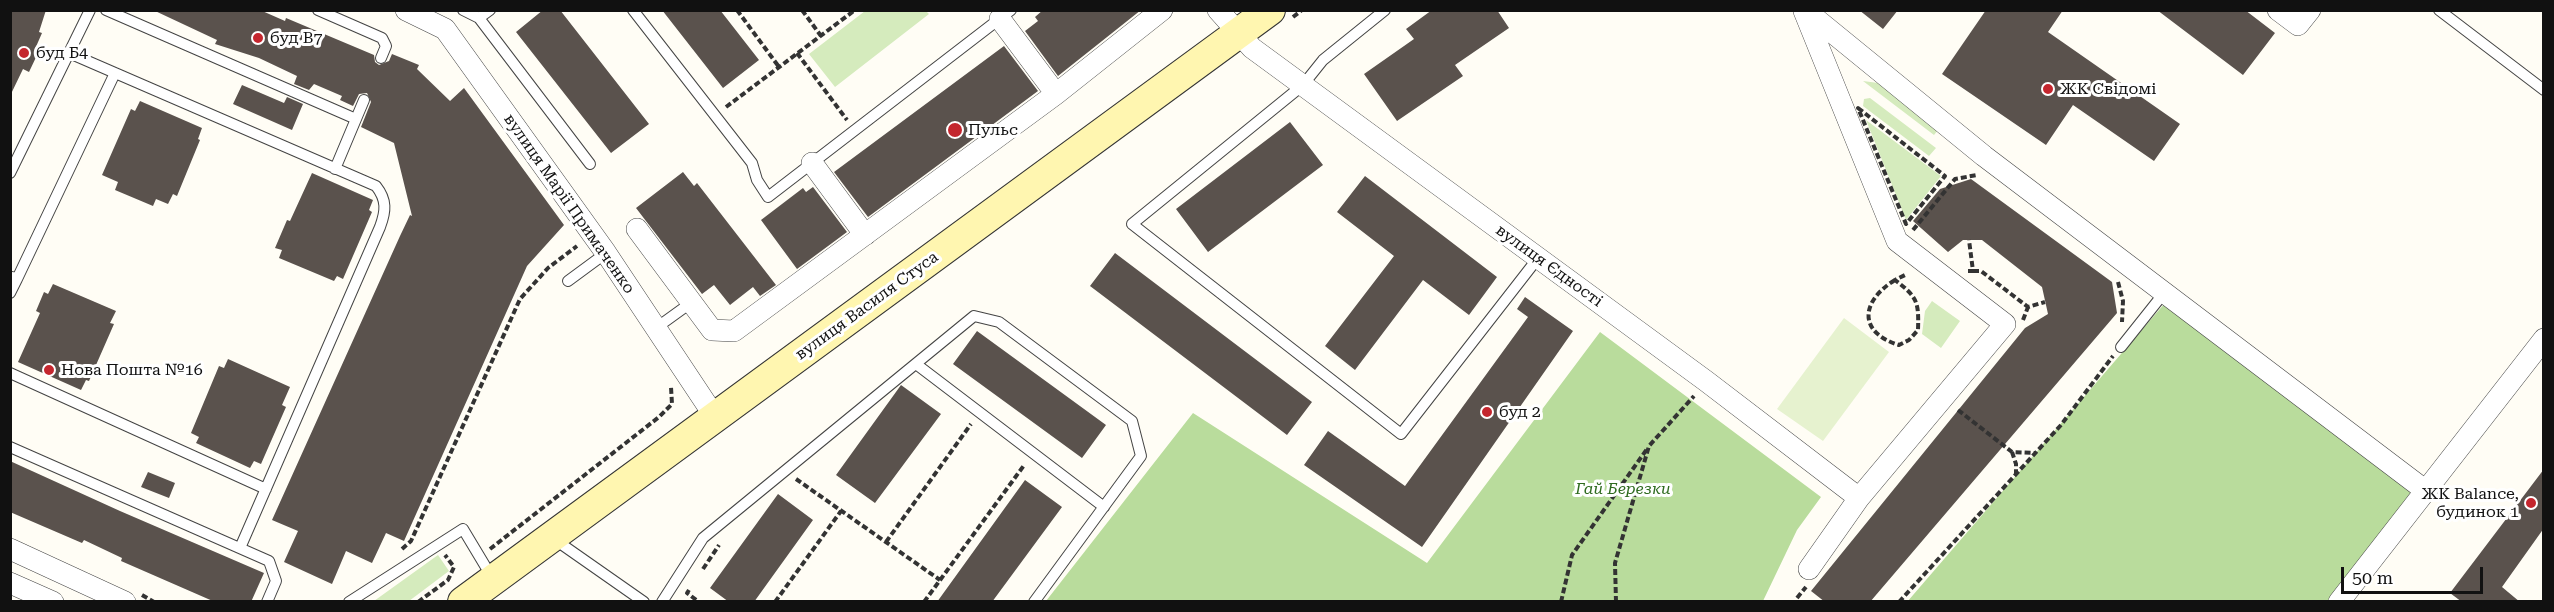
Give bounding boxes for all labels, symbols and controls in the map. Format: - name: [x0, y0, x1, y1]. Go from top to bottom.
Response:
- place label: буд В7: [270, 28, 322, 48]
- marker: буд В7: [251, 31, 265, 45]
- place label: буд Б4: [36, 43, 88, 63]
- marker: буд Б4: [17, 46, 31, 60]
- place label: ЖК Свідомі: [2060, 79, 2156, 99]
- marker: ЖК Свідомі: [2041, 82, 2055, 96]
- street label: вулиця Марії Примаченко: [499, 110, 639, 298]
- place label: Пульс: [968, 120, 1018, 140]
- marker: Пульс: [946, 121, 964, 139]
- street label: вулиця Єдності: [1492, 221, 1606, 311]
- street label: вулиця Василя Стуса: [792, 248, 942, 364]
- place label: Нова Пошта №16: [61, 360, 203, 380]
- marker: Нова Пошта №16: [42, 363, 56, 377]
- place label: буд 2: [1499, 402, 1541, 422]
- marker: буд 2: [1480, 405, 1494, 419]
- park label: Гай Березки: [1575, 479, 1671, 499]
- place label: ЖК Balance, будинок 1: [2421, 484, 2519, 522]
- marker: ЖК Balance, будинок 1: [2524, 496, 2538, 510]
- scale bar: [2344, 555, 2486, 593]
- text: 50 m: [2352, 567, 2393, 588]

